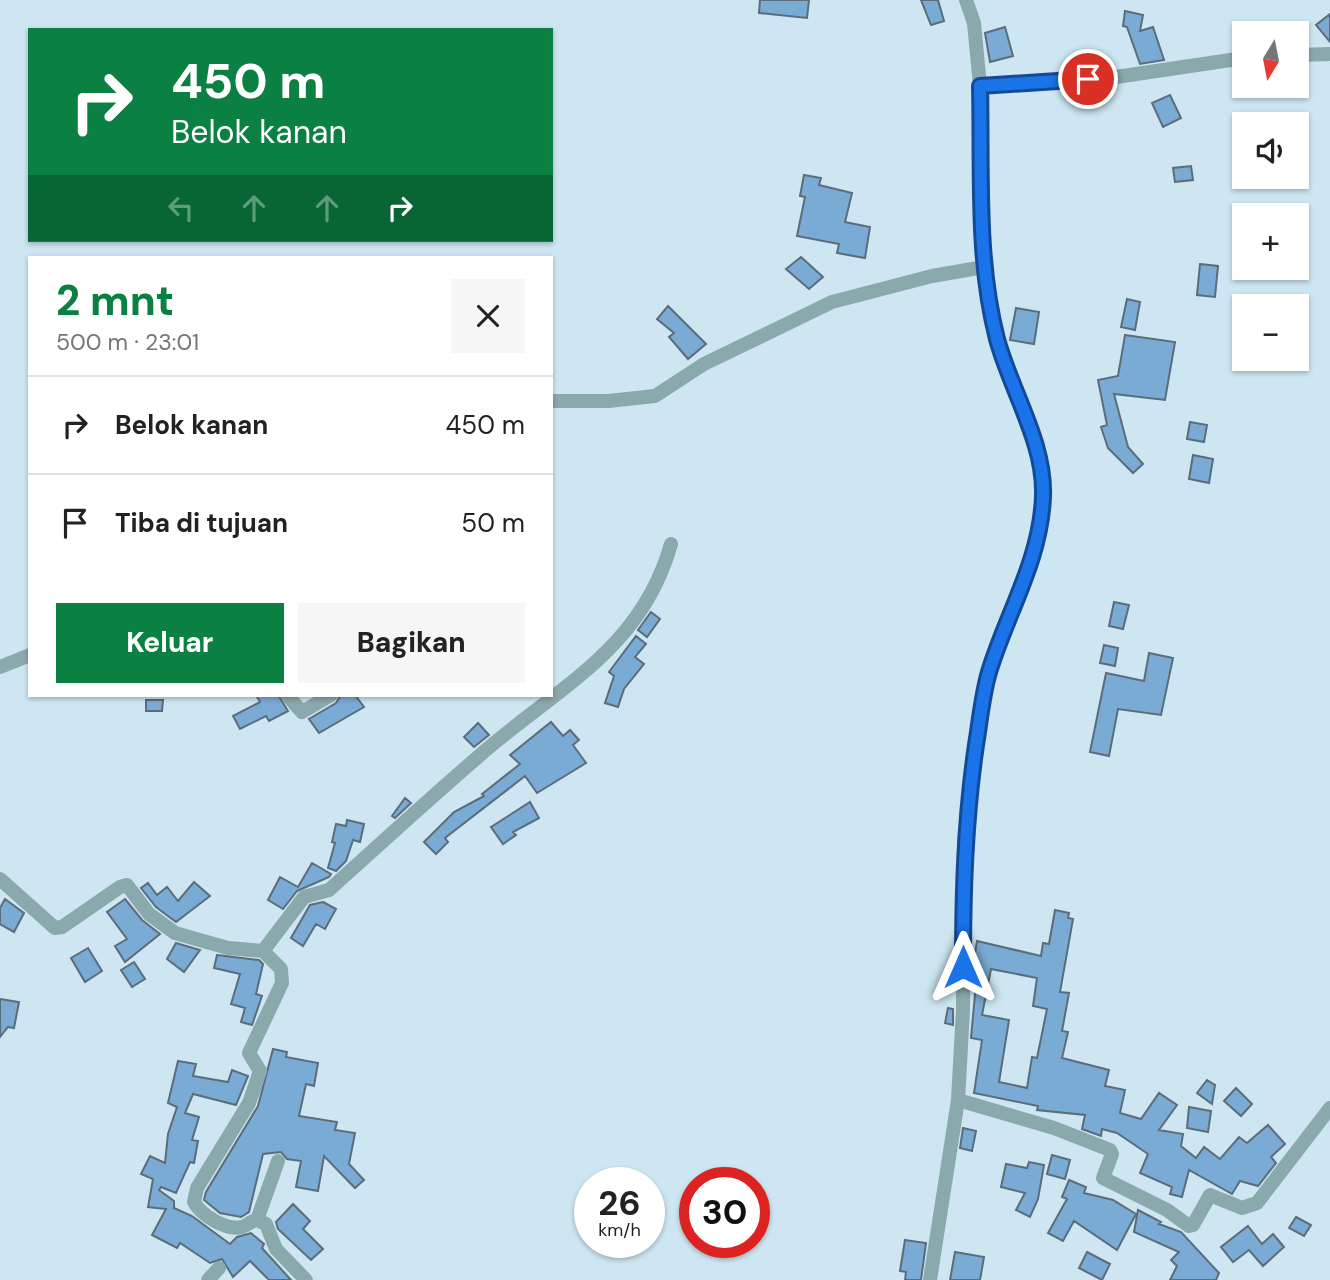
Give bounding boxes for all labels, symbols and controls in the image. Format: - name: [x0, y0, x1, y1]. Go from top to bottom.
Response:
- north arrow: [1232, 21, 1309, 98]
- map controls: [1232, 21, 1309, 371]
- text: 450 m: [171, 49, 325, 113]
- pin: [1058, 49, 1118, 109]
- icon: right: [56, 56, 147, 147]
- icon: arrive: [1069, 60, 1107, 98]
- text: Belok kanan: [171, 111, 347, 153]
- button: sound: [1232, 112, 1309, 189]
- icon: left: [162, 189, 200, 227]
- icon: ahead: [235, 189, 273, 227]
- icon: ahead: [308, 189, 346, 227]
- icon: right: [381, 189, 419, 227]
- button: +: [1232, 203, 1309, 280]
- text: 2 mnt: [56, 273, 174, 328]
- button: close: [451, 279, 525, 353]
- button: −: [1232, 294, 1309, 371]
- text: 500 m · 23:01: [56, 327, 199, 357]
- icon: right: [56, 406, 94, 444]
- text: Belok kanan: [115, 408, 268, 442]
- text: 450 m: [445, 408, 525, 442]
- icon: arrive: [56, 504, 94, 542]
- text: Tiba di tujuan: [115, 506, 288, 540]
- text: 50 m: [461, 506, 525, 540]
- button: Keluar: [56, 603, 284, 683]
- button: Bagikan: [298, 603, 525, 683]
- position arrow: [926, 930, 1000, 1004]
- speed limit sign: 30: [679, 1167, 770, 1258]
- text: 26: [598, 1180, 641, 1226]
- text: km/h: [598, 1218, 641, 1242]

